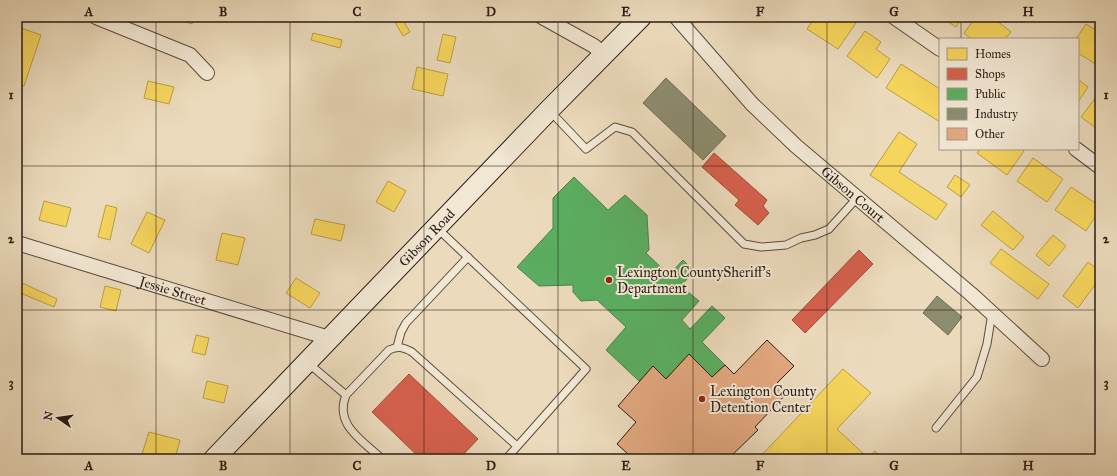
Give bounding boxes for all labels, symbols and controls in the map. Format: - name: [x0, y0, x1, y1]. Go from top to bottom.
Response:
- text: A: [84, 4, 94, 20]
- text: B: [219, 4, 228, 20]
- text: C: [353, 4, 362, 20]
- text: D: [486, 4, 496, 20]
- text: E: [621, 4, 631, 20]
- text: F: [756, 4, 765, 20]
- text: G: [889, 4, 899, 20]
- text: H: [1022, 4, 1034, 20]
- legend: [939, 38, 1079, 150]
- text: Homes: [975, 47, 1011, 61]
- text: Shops: [975, 67, 1005, 81]
- text: 1: [8, 87, 14, 103]
- text: Public: [975, 87, 1006, 101]
- text: 1: [1103, 87, 1109, 103]
- text: Industry: [975, 107, 1018, 121]
- text: Other: [975, 127, 1005, 141]
- street label: Gibson Court: [817, 163, 888, 226]
- street label: Gibson Road: [395, 205, 459, 270]
- text: 2: [8, 231, 15, 247]
- text: 2: [1103, 231, 1110, 247]
- place label: Lexington CountySheriff's Department: [617, 264, 771, 297]
- street label: Jessie Street: [135, 272, 208, 309]
- marker: Lexington CountySheriff's Department: [604, 275, 614, 285]
- text: 3: [8, 375, 14, 391]
- text: 3: [1103, 375, 1109, 391]
- place label: Lexington County Detention Center: [710, 383, 817, 416]
- marker: Lexington County Detention Center: [697, 394, 707, 404]
- north arrow: [38, 398, 78, 438]
- text: N: [41, 409, 56, 422]
- text: A: [84, 458, 94, 474]
- text: B: [219, 458, 228, 474]
- text: C: [353, 458, 362, 474]
- text: D: [486, 458, 496, 474]
- text: E: [621, 458, 631, 474]
- text: F: [756, 458, 765, 474]
- text: G: [889, 458, 899, 474]
- text: H: [1022, 458, 1034, 474]

